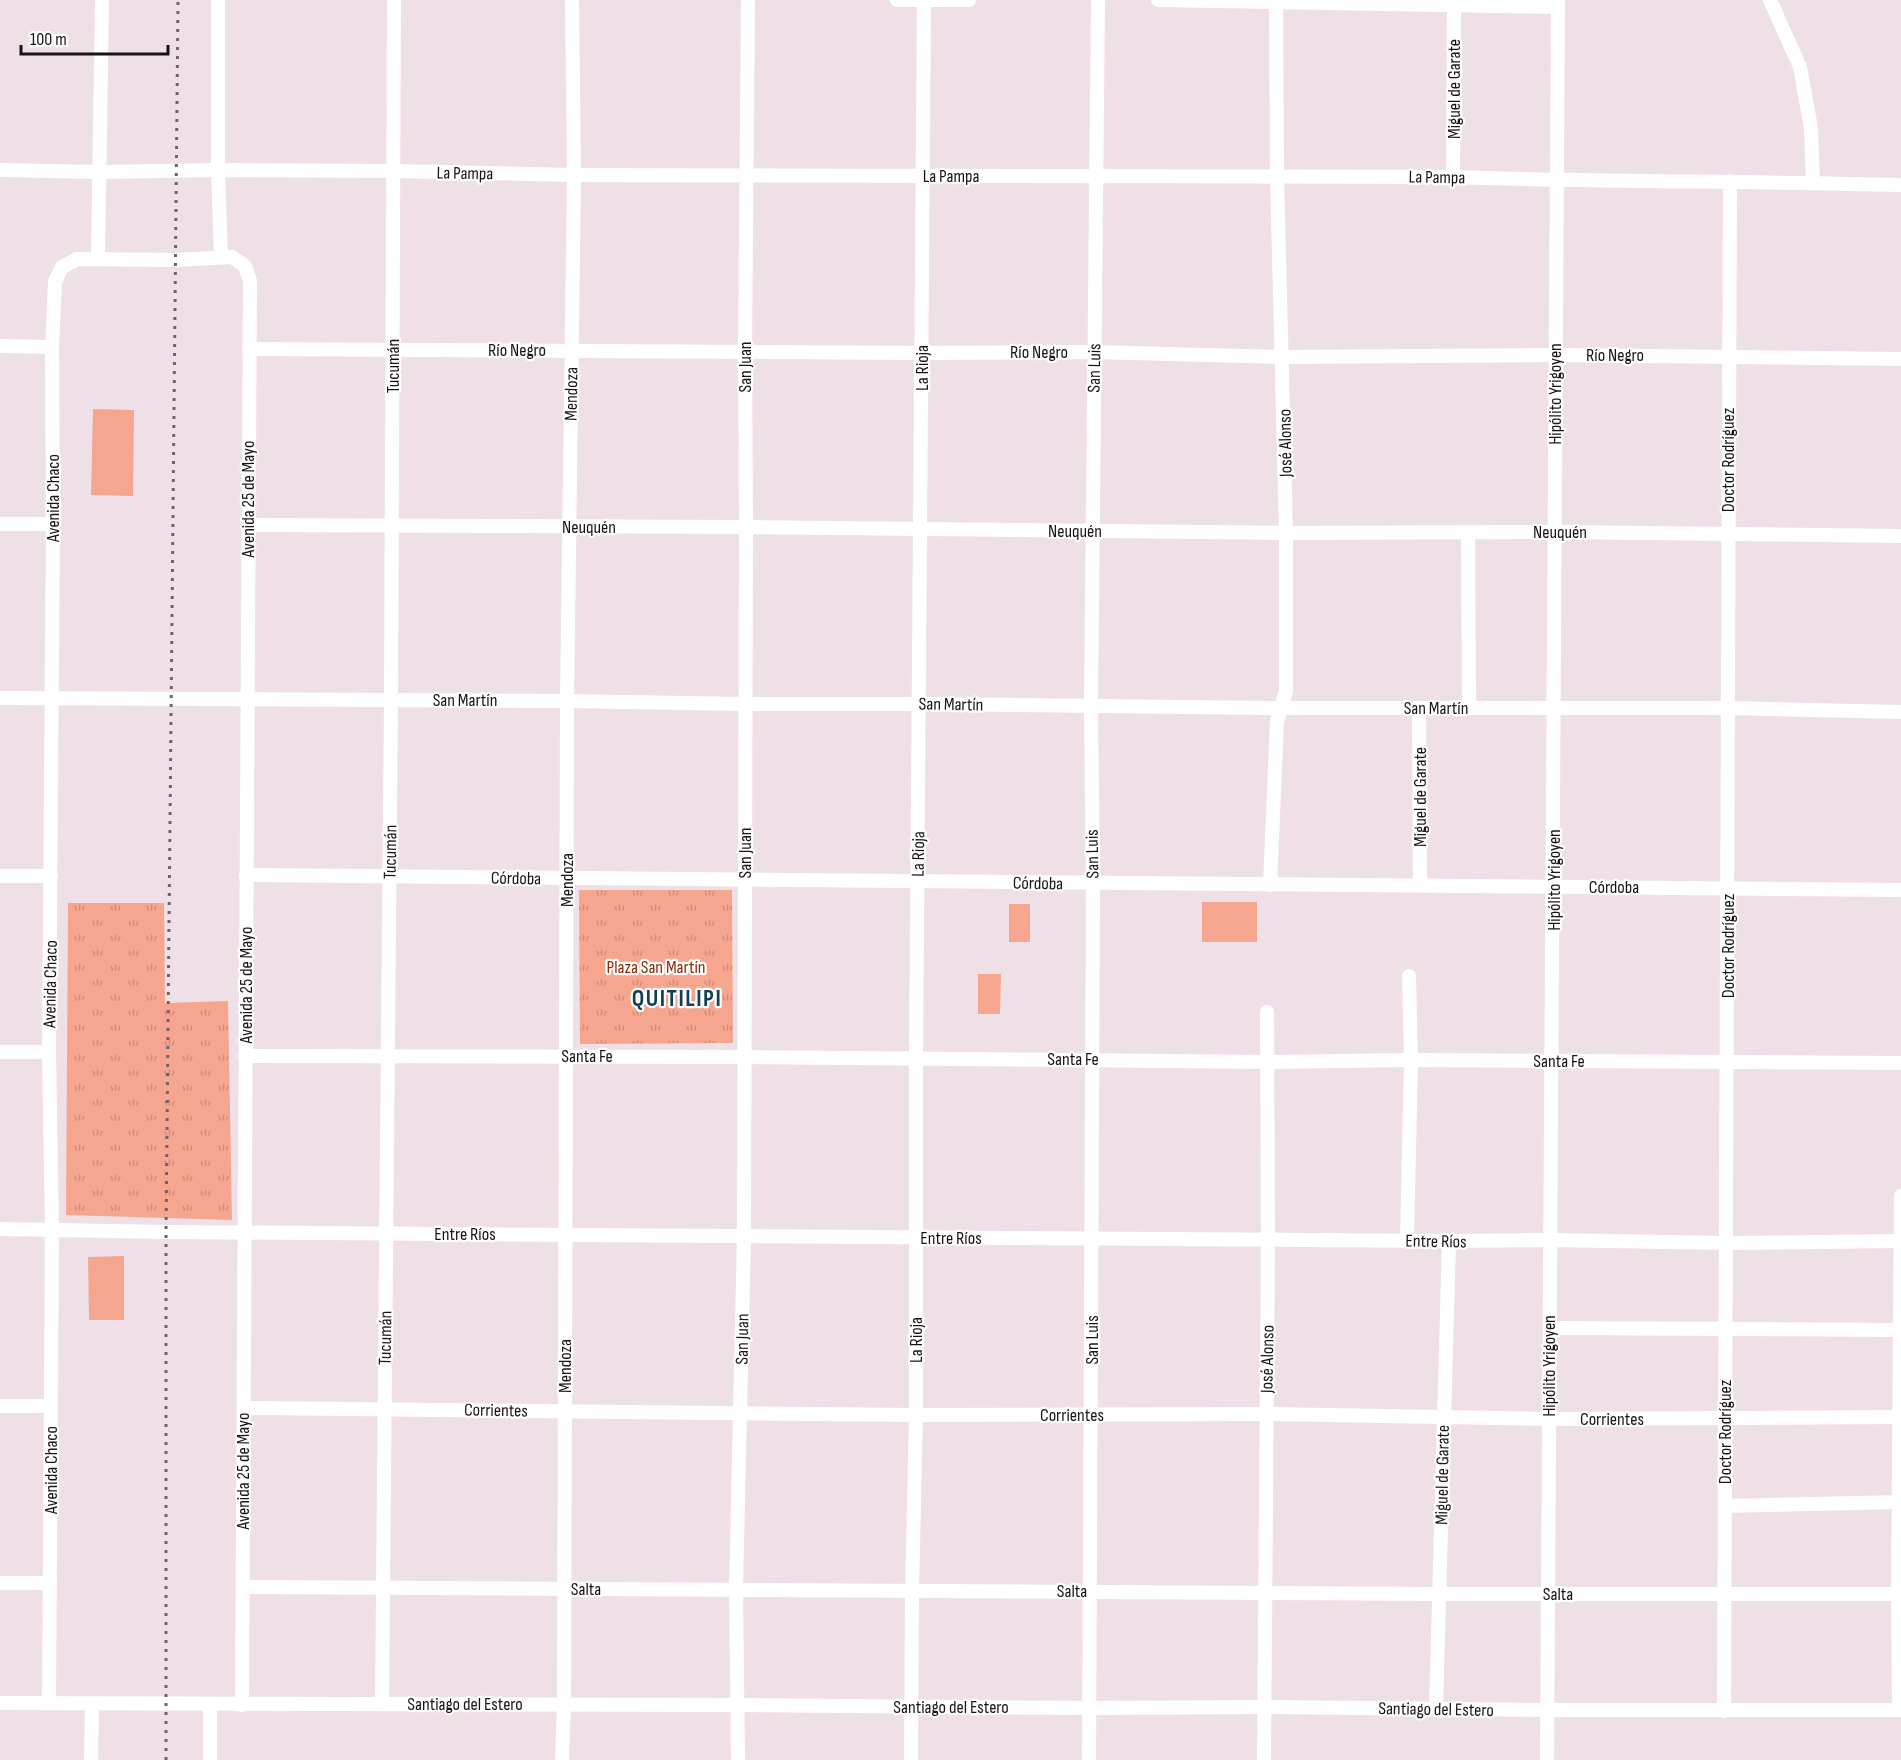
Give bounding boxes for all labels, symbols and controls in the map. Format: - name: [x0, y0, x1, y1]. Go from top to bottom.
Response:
- scale bar: [21, 18, 168, 56]
- text: 100 m: [30, 29, 67, 50]
- street label: Miguel de Garate: [1444, 39, 1465, 139]
- street label: La Pampa: [436, 163, 494, 184]
- street label: La Pampa: [923, 166, 979, 187]
- street label: La Pampa: [1408, 167, 1466, 188]
- street label: Tucumán: [383, 339, 404, 393]
- street label: Río Negro: [488, 340, 546, 361]
- street label: San Juan: [735, 341, 756, 393]
- street label: Río Negro: [1010, 342, 1068, 363]
- street label: San Luis: [1084, 343, 1105, 393]
- street label: Hipólito Yrigoyen: [1545, 343, 1566, 445]
- street label: La Rioja: [912, 345, 933, 391]
- street label: Río Negro: [1586, 345, 1644, 366]
- street label: Mendoza: [561, 367, 582, 421]
- street label: Doctor Rodríguez: [1718, 407, 1739, 512]
- street label: José Alonso: [1274, 409, 1297, 478]
- street label: Avenida 25 de Mayo: [238, 441, 259, 558]
- street label: Avenida Chaco: [43, 454, 64, 543]
- street label: Neuquén: [562, 517, 616, 538]
- street label: Neuquén: [1048, 521, 1102, 542]
- street label: Neuquén: [1533, 522, 1587, 543]
- street label: San Martín: [433, 690, 497, 711]
- street label: San Martín: [918, 693, 984, 716]
- street label: San Martín: [1404, 698, 1468, 719]
- street label: Miguel de Garate: [1410, 747, 1431, 847]
- street label: Tucumán: [380, 825, 401, 879]
- street label: San Juan: [735, 827, 756, 879]
- street label: San Luis: [1082, 829, 1103, 879]
- street label: Hipólito Yrigoyen: [1544, 829, 1565, 931]
- street label: La Rioja: [908, 831, 929, 877]
- street label: Mendoza: [557, 853, 578, 907]
- street label: Córdoba: [491, 868, 541, 889]
- street label: Córdoba: [1013, 873, 1063, 894]
- street label: Córdoba: [1589, 877, 1639, 898]
- street label: Doctor Rodríguez: [1718, 893, 1739, 998]
- street label: Avenida 25 de Mayo: [236, 927, 257, 1044]
- street label: Avenida Chaco: [39, 940, 62, 1029]
- park label: Plaza San Martín: [607, 957, 705, 978]
- district label: QUITILIPI: [632, 984, 722, 1013]
- street label: Santa Fe: [561, 1046, 613, 1067]
- street label: Santa Fe: [1047, 1049, 1099, 1070]
- street label: Santa Fe: [1533, 1051, 1585, 1072]
- street label: Entre Ríos: [434, 1224, 496, 1245]
- street label: Entre Ríos: [920, 1228, 982, 1249]
- street label: Entre Ríos: [1405, 1230, 1467, 1253]
- street label: Tucumán: [375, 1311, 396, 1365]
- street label: San Juan: [732, 1313, 753, 1365]
- street label: San Luis: [1082, 1315, 1103, 1365]
- street label: Hipólito Yrigoyen: [1539, 1315, 1560, 1417]
- street label: La Rioja: [906, 1317, 927, 1363]
- street label: José Alonso: [1256, 1325, 1279, 1394]
- street label: Mendoza: [555, 1339, 576, 1393]
- street label: Doctor Rodríguez: [1715, 1379, 1736, 1484]
- street label: Corrientes: [464, 1399, 528, 1422]
- street label: Corrientes: [1040, 1405, 1104, 1426]
- street label: Corrientes: [1580, 1409, 1644, 1430]
- street label: Avenida 25 de Mayo: [233, 1413, 254, 1530]
- street label: Miguel de Garate: [1431, 1425, 1454, 1525]
- street label: Avenida Chaco: [41, 1426, 62, 1515]
- street label: Salta: [571, 1579, 601, 1600]
- street label: Salta: [1057, 1581, 1087, 1602]
- street label: Salta: [1543, 1584, 1573, 1605]
- street label: Santiago del Estero: [407, 1694, 523, 1715]
- street label: Santiago del Estero: [893, 1697, 1009, 1718]
- street label: Santiago del Estero: [1378, 1698, 1494, 1721]

